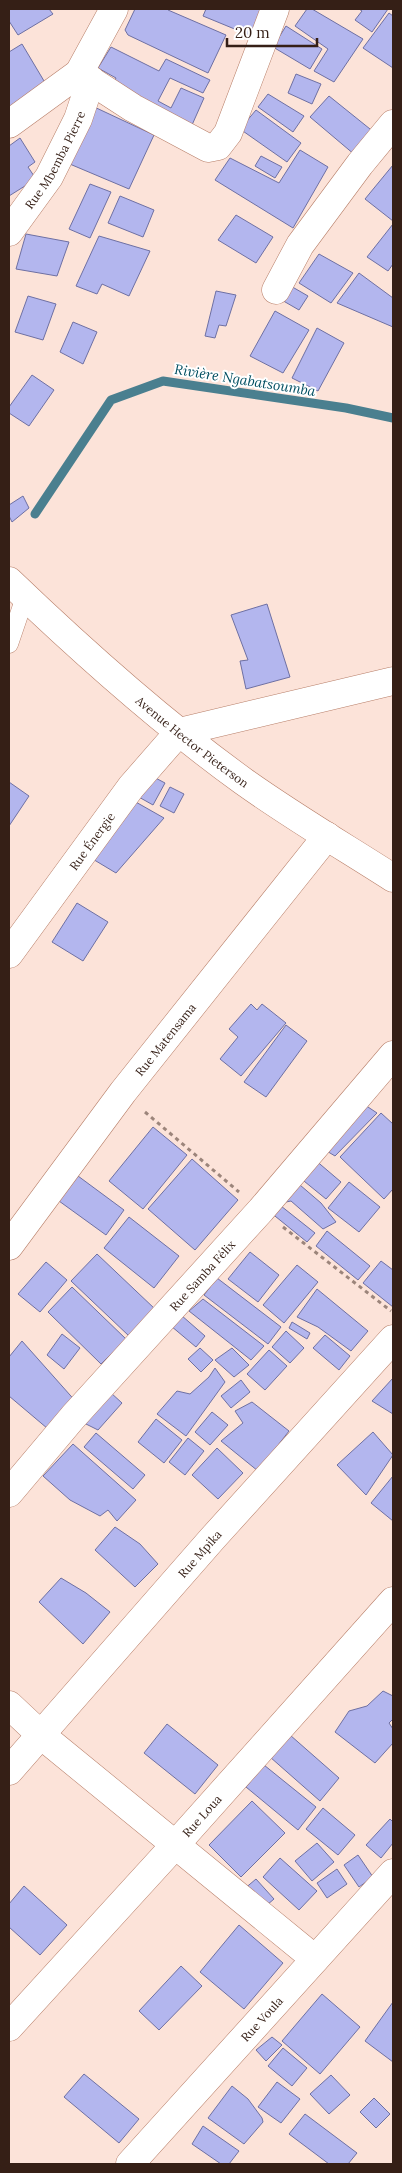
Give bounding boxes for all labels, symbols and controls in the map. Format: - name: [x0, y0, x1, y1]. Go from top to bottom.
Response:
- scale bar: [227, 15, 317, 47]
- text: 20 m: [235, 23, 270, 42]
- street label: Rue Mbemba Pierre: [21, 108, 88, 211]
- water label: Rivière Ngabatsoumba: [173, 360, 317, 400]
- street label: Avenue Hector Pieterson: [132, 692, 252, 790]
- street label: Rue Énergie: [66, 809, 118, 873]
- street label: Rue Matensama: [131, 1000, 199, 1079]
- street label: Rue Samba Félix: [166, 1236, 238, 1314]
- street label: Rue Mpika: [174, 1527, 224, 1581]
- street label: Rue Loua: [179, 1791, 224, 1840]
- street label: Rue Voula: [237, 1993, 286, 2044]

